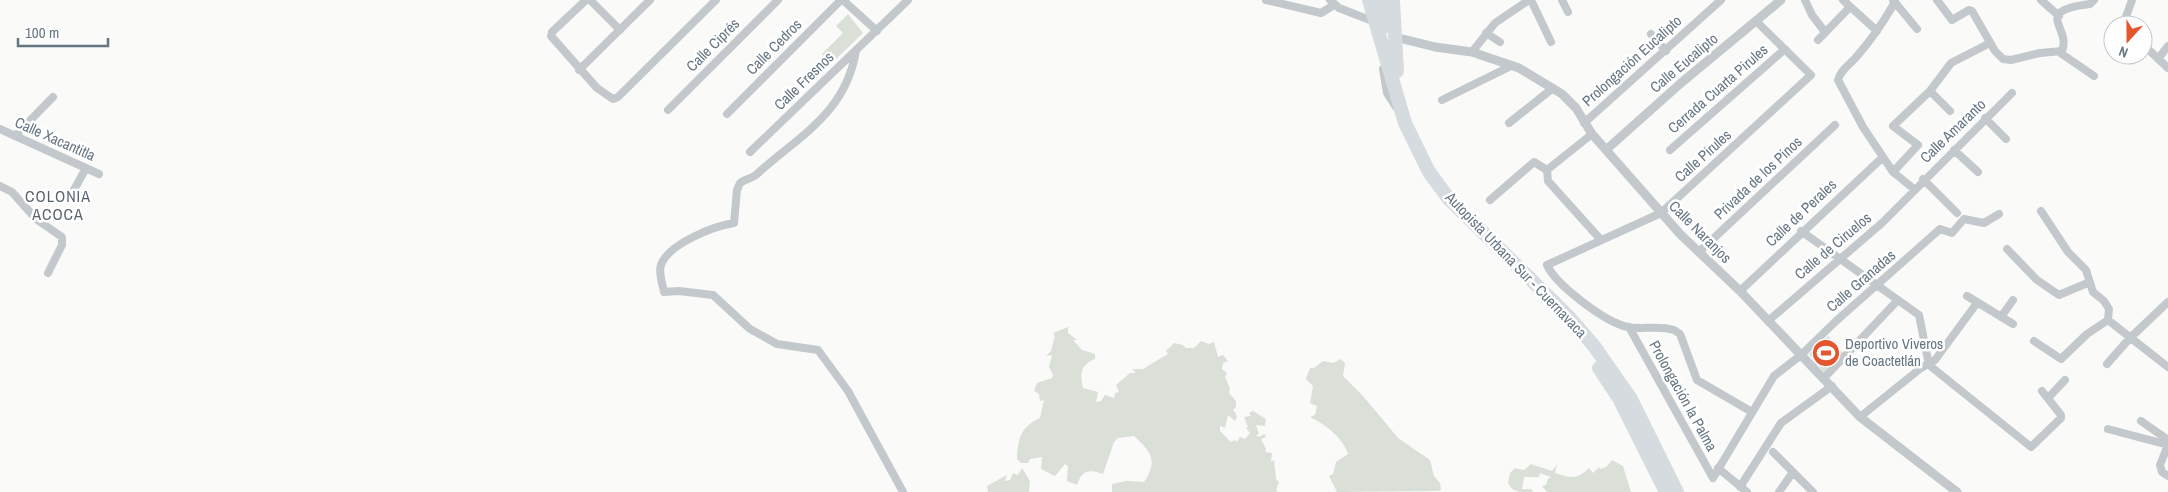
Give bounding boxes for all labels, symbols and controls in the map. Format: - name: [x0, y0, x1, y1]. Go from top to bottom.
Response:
- street label: Prolongación Eucalipto: [1577, 10, 1686, 111]
- street label: Calle Ciprés: [681, 13, 744, 76]
- street label: Calle Cedros: [741, 14, 806, 79]
- scale bar: [18, 15, 108, 47]
- north arrow: [2103, 15, 2153, 65]
- text: 100 m: [25, 22, 59, 43]
- street label: Calle Eucalipto: [1645, 28, 1722, 97]
- street label: Cerrada Cuarta Pirules: [1663, 39, 1772, 138]
- text: N: [2116, 42, 2130, 62]
- street label: Calle Fresnos: [769, 47, 838, 115]
- street label: Calle Amaranto: [1915, 94, 1990, 167]
- street label: Calle Xacantitla: [12, 111, 99, 166]
- street label: Calle Pirules: [1670, 124, 1736, 187]
- street label: Privada de los Pinos: [1709, 131, 1806, 224]
- street label: Calle de Perales: [1760, 174, 1841, 251]
- district label: COLONIA ACOCA: [25, 185, 91, 225]
- street label: Autopista Urbana Sur - Cuernavaca: [1440, 186, 1592, 342]
- street label: Calle Naranjos: [1664, 196, 1736, 268]
- street label: Calle de Ciruelos: [1790, 207, 1876, 284]
- street label: Calle Granadas: [1822, 245, 1900, 317]
- place label: Deportivo Viveros de Coactetlán: [1845, 333, 1943, 371]
- street label: Prolongación la Palma: [1644, 337, 1723, 455]
- sports icon: Deportivo Viveros de Coactetlán: [1811, 338, 1841, 368]

